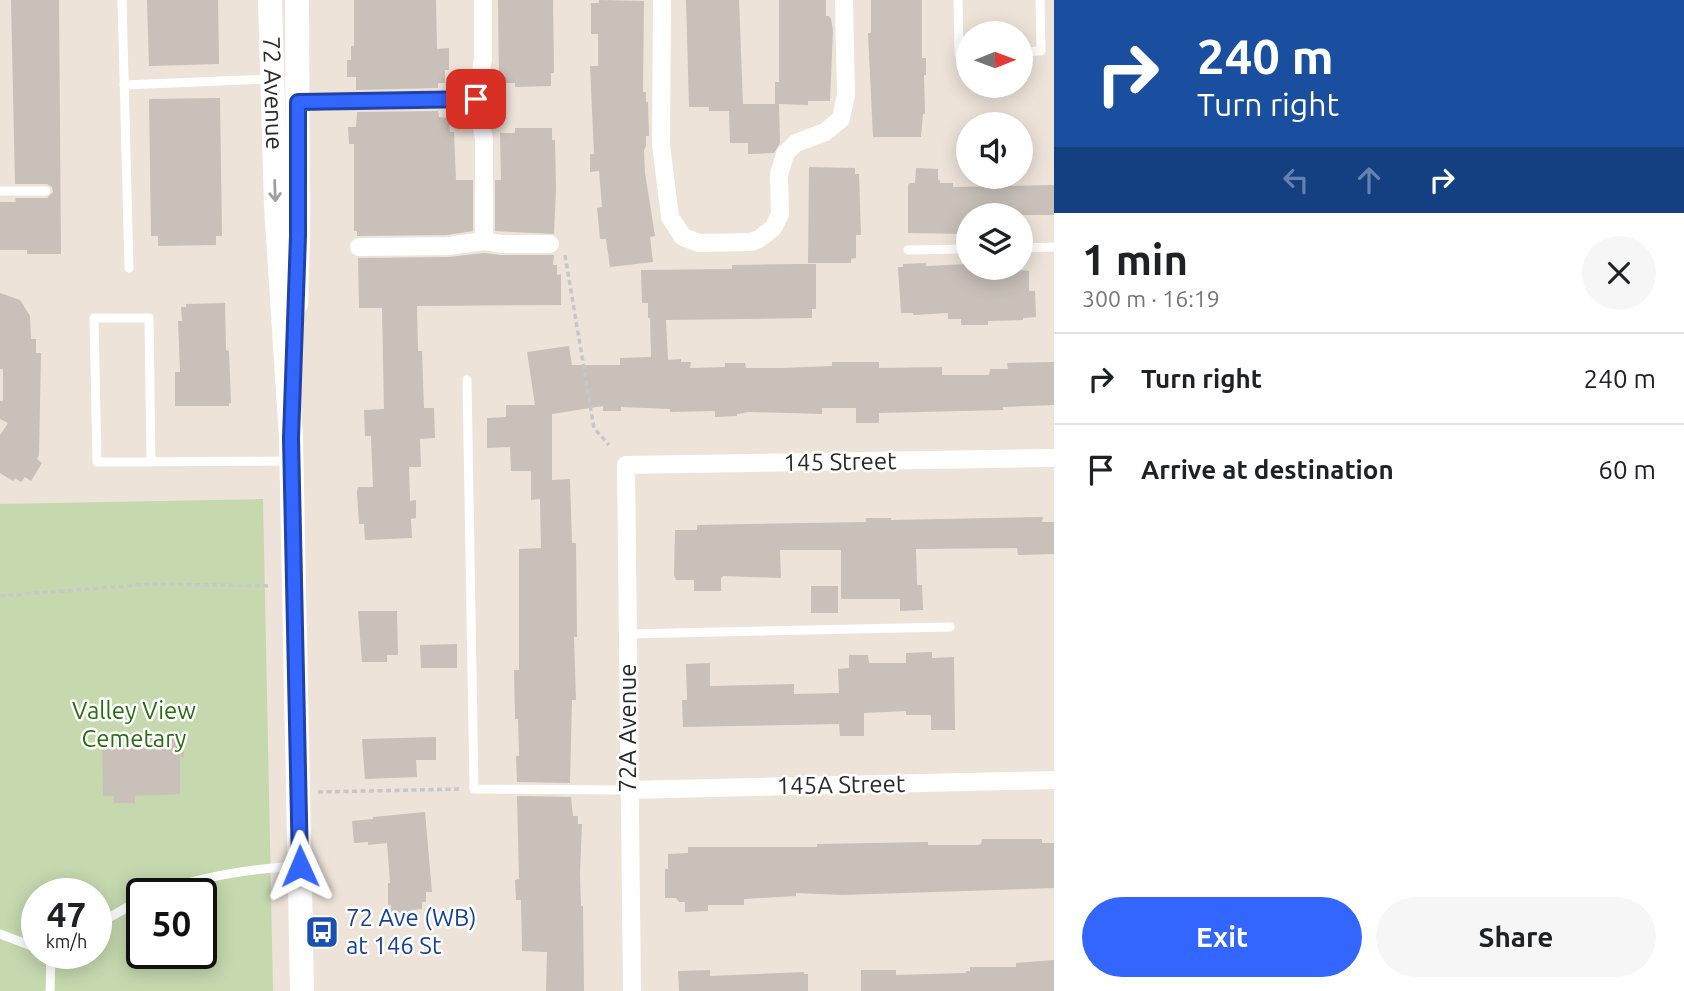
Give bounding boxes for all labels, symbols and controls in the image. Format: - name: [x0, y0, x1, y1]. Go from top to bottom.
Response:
- north arrow: [956, 21, 1032, 98]
- map controls: [956, 21, 1033, 280]
- icon: right: [1082, 28, 1173, 119]
- text: 240 m: [1197, 28, 1334, 83]
- street label: 72 Avenue: [258, 36, 288, 150]
- pin: [446, 69, 506, 129]
- icon: arrive: [457, 80, 495, 118]
- text: Turn right: [1197, 86, 1339, 122]
- button: sound: [956, 112, 1033, 189]
- icon: left: [1277, 161, 1315, 199]
- icon: ahead: [1350, 161, 1388, 199]
- icon: right: [1423, 161, 1461, 199]
- one-way arrow: [268, 179, 282, 202]
- button: layers: [956, 203, 1033, 280]
- text: 1 min: [1082, 236, 1188, 283]
- button: close: [1582, 236, 1656, 310]
- text: 300 m · 16:19: [1082, 286, 1220, 311]
- icon: right: [1082, 360, 1120, 398]
- text: Turn right: [1141, 364, 1262, 393]
- text: 240 m: [1584, 364, 1656, 393]
- street label: 145 Street: [783, 447, 897, 476]
- icon: arrive: [1082, 451, 1120, 489]
- text: Arrive at destination: [1141, 455, 1394, 484]
- text: 60 m: [1598, 455, 1656, 484]
- street label: 72A Avenue: [614, 663, 641, 793]
- park label: Valley View Cemetary: [72, 697, 196, 752]
- street label: 145A Street: [776, 770, 906, 799]
- position arrow: [263, 829, 337, 903]
- speed limit sign: 50: [126, 878, 217, 969]
- text: 47: [47, 894, 86, 934]
- button: Exit: [1082, 897, 1362, 977]
- button: Share: [1376, 897, 1656, 977]
- place label: 72 Ave (WB) at 146 St: [346, 904, 477, 959]
- bus stop icon: 72 Ave (WB) at 146 St: [303, 913, 341, 951]
- text: km/h: [46, 931, 87, 951]

